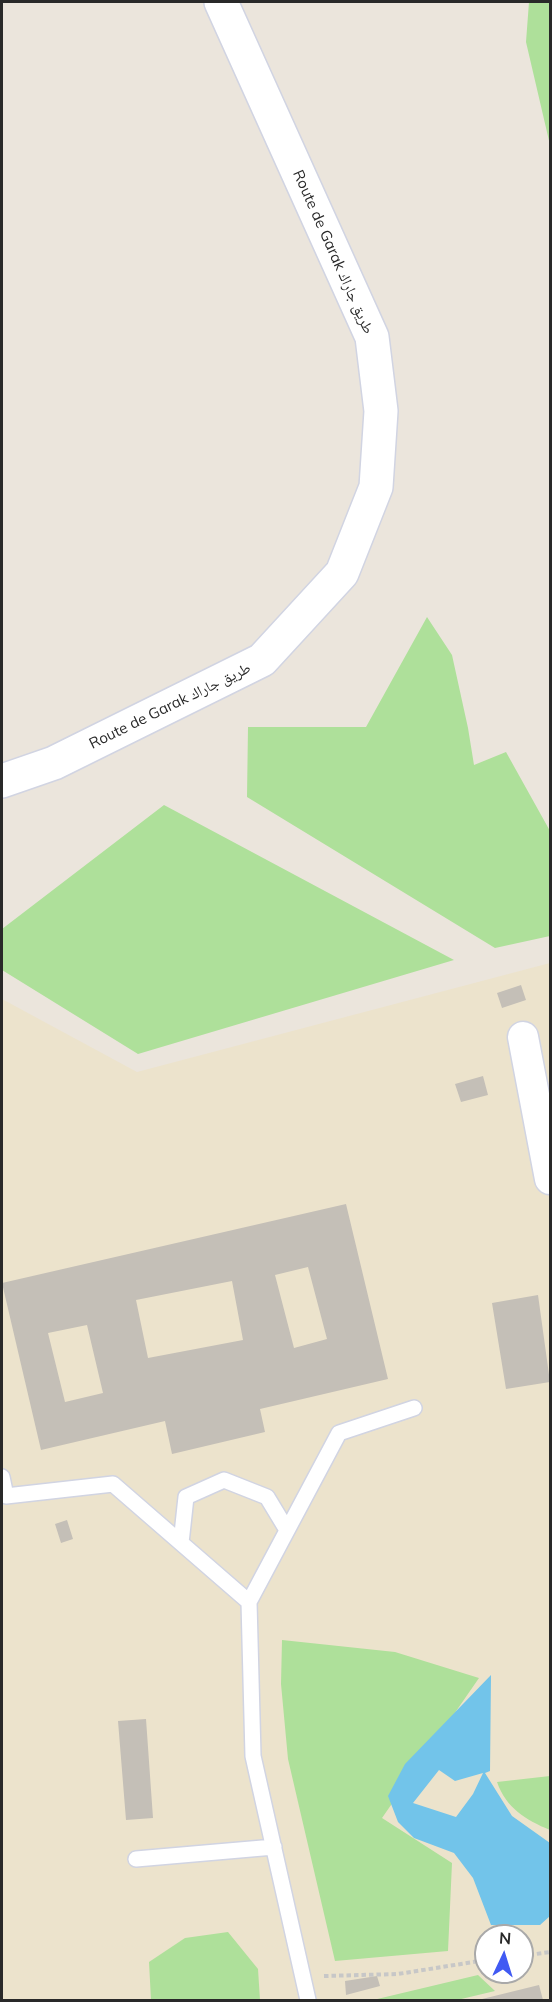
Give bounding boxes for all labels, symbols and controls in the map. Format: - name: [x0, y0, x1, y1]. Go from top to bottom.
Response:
- street label: Route de Garak طريق جاراك: [289, 167, 377, 337]
- street label: Route de Garak طريق جاراك: [86, 659, 254, 753]
- north arrow: [474, 1924, 534, 1984]
- text: N: [498, 1928, 512, 1948]

